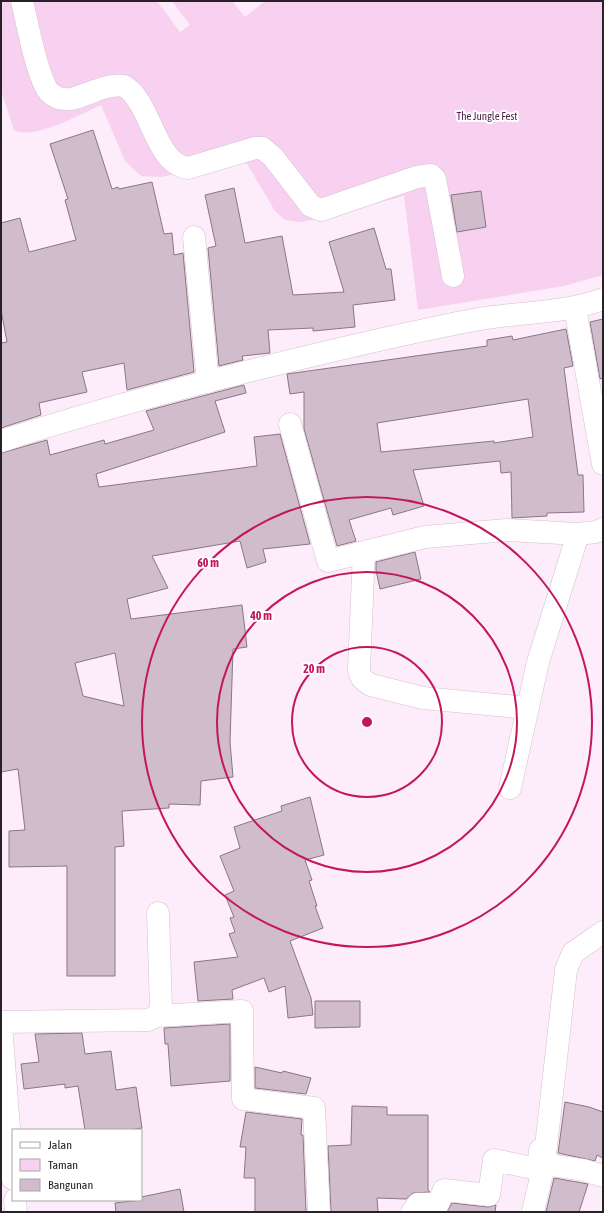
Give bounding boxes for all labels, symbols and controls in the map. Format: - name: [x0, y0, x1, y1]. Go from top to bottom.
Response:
- park label: The Jungle Fest: [457, 110, 517, 122]
- text: 60 m: [197, 556, 219, 570]
- text: 40 m: [249, 609, 272, 623]
- text: 20 m: [303, 662, 325, 676]
- centre of rings: [360, 715, 374, 729]
- legend: [12, 1129, 142, 1201]
- text: Jalan: [48, 1138, 72, 1152]
- text: Taman: [48, 1158, 78, 1172]
- text: Bangunan: [48, 1178, 93, 1192]

